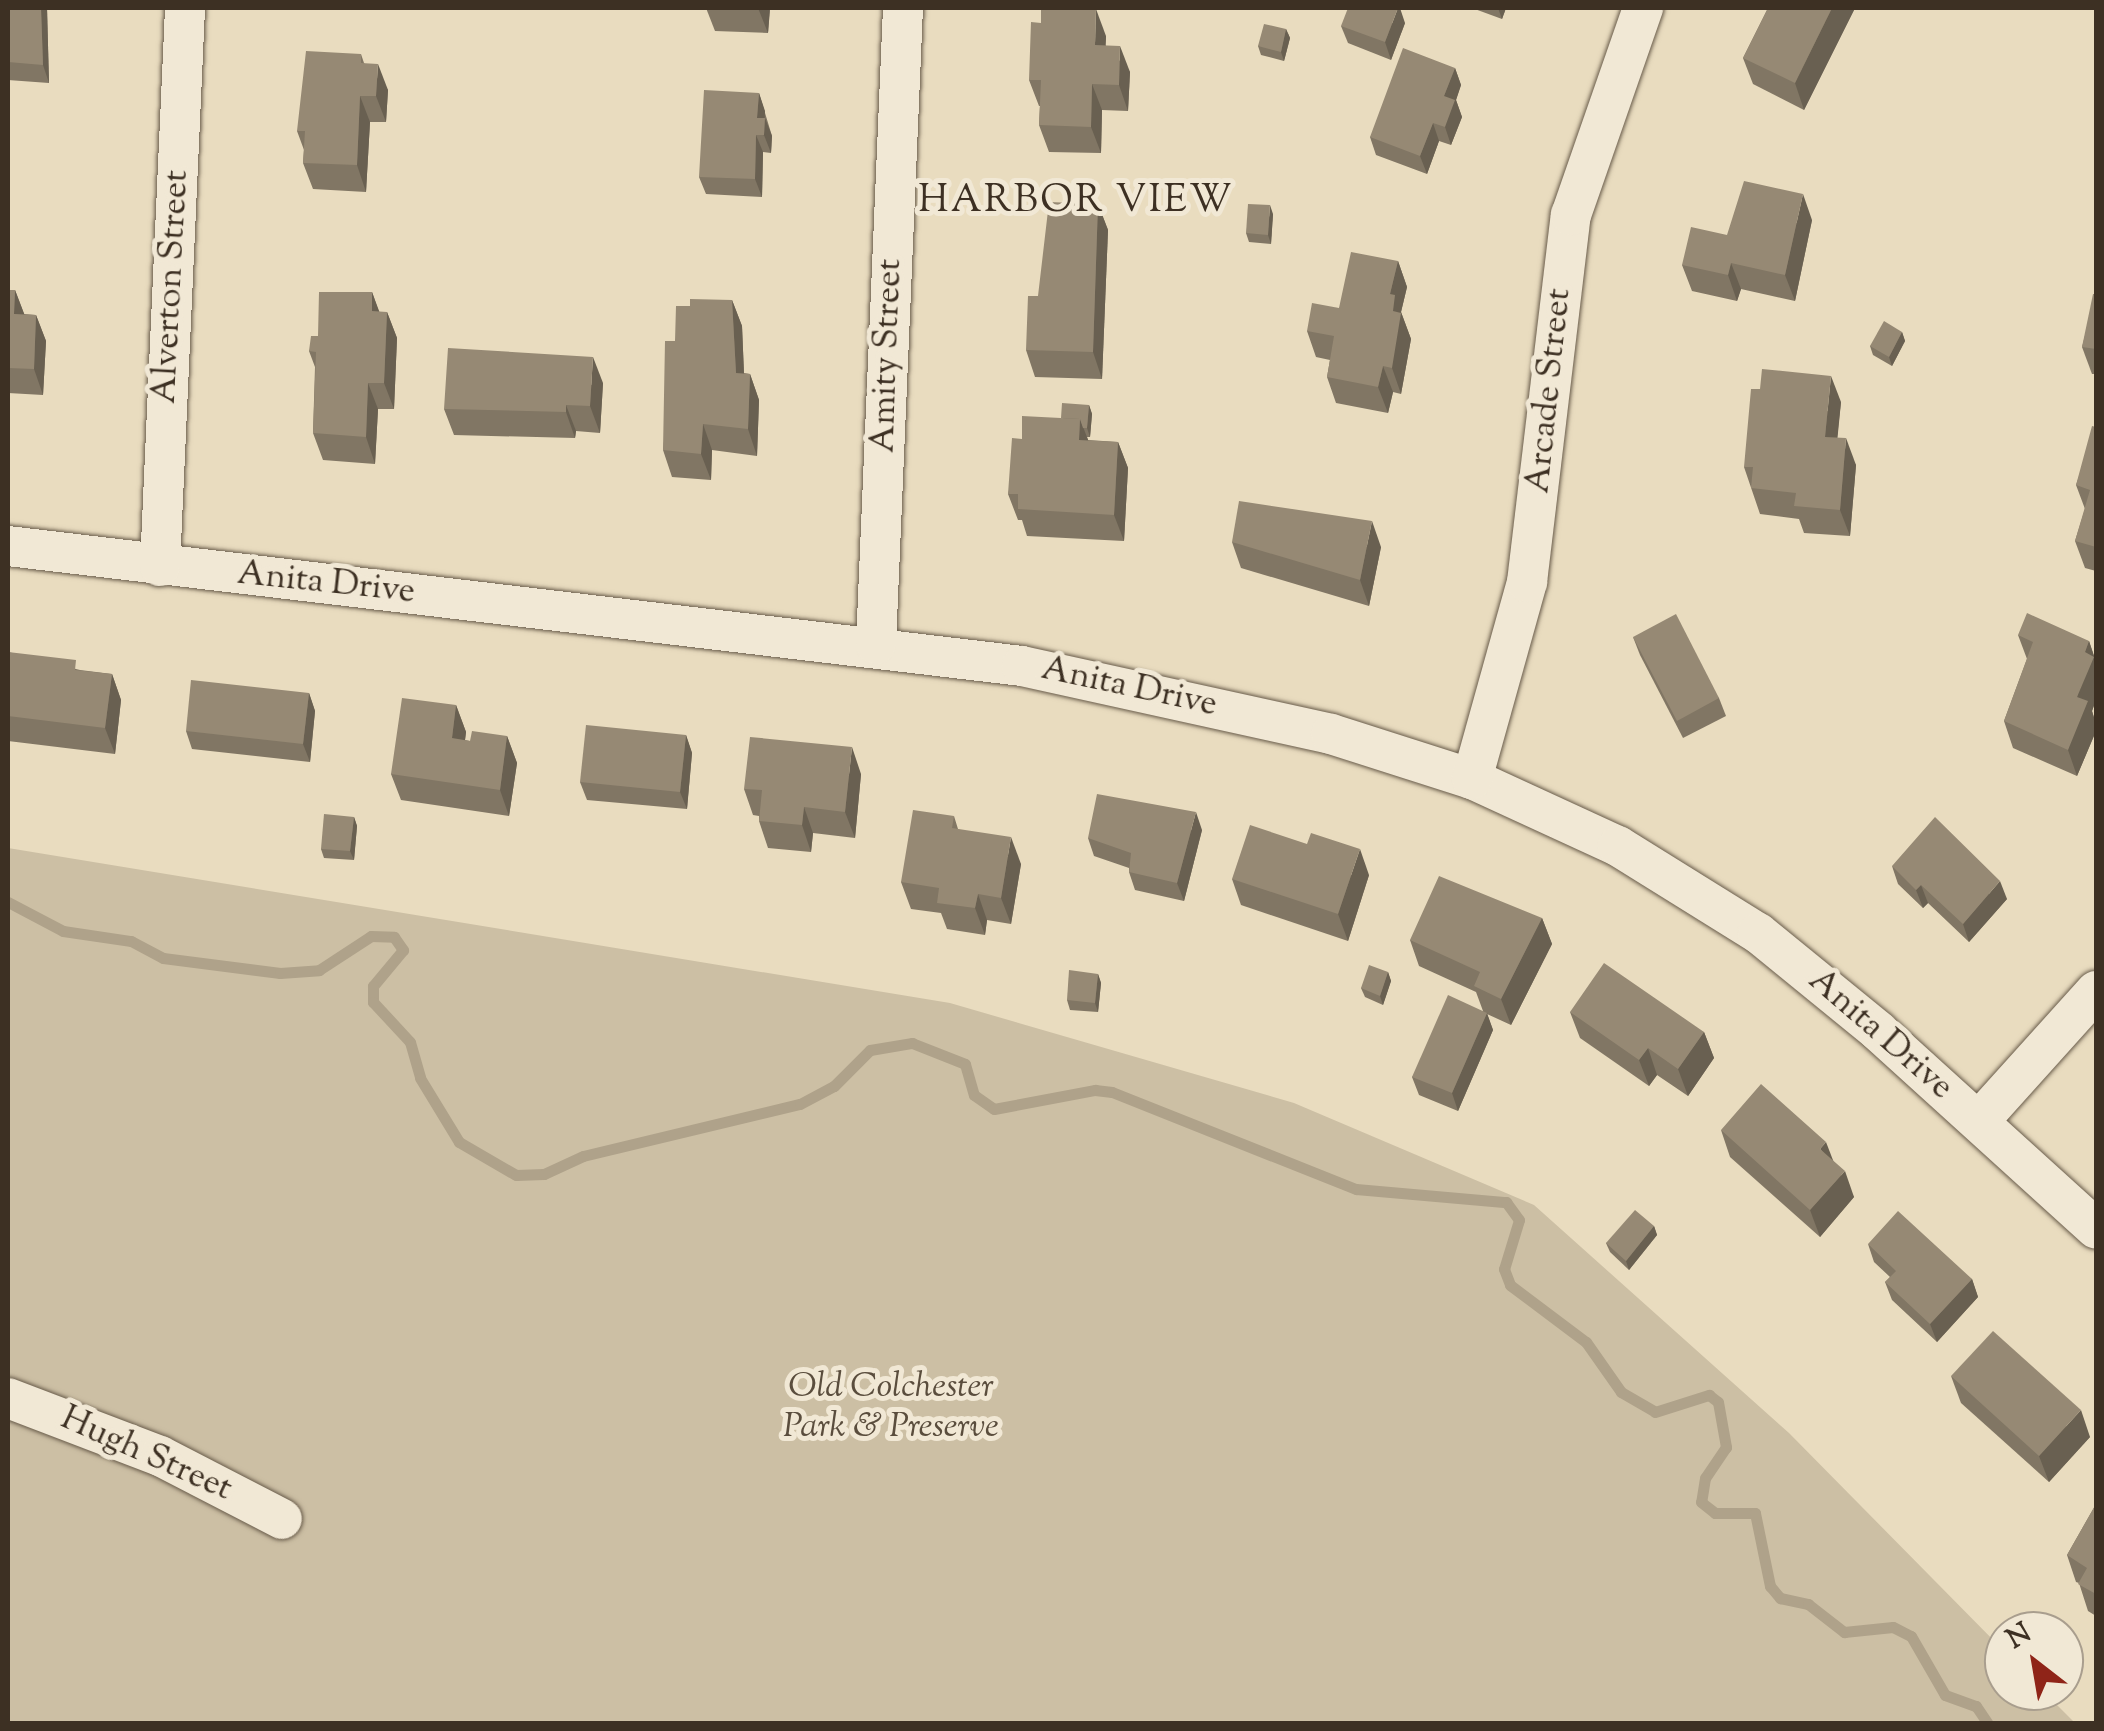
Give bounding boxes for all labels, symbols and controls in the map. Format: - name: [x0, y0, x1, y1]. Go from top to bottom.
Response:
- street label: Alverton Street: [145, 169, 199, 405]
- district label: HARBOR VIEW: [918, 180, 1234, 226]
- street label: Amity Street: [864, 258, 912, 454]
- street label: Arcade Street: [1518, 286, 1582, 496]
- street label: Anita Drive: [235, 554, 417, 614]
- street label: Anita Drive: [1037, 649, 1221, 727]
- street label: Anita Drive: [1799, 961, 1961, 1109]
- park label: Old Colchester Park & Preserve: [783, 1367, 999, 1449]
- street label: Hugh Street: [54, 1399, 238, 1511]
- north arrow: [1984, 1611, 2084, 1711]
- text: N: [2000, 1614, 2039, 1660]

